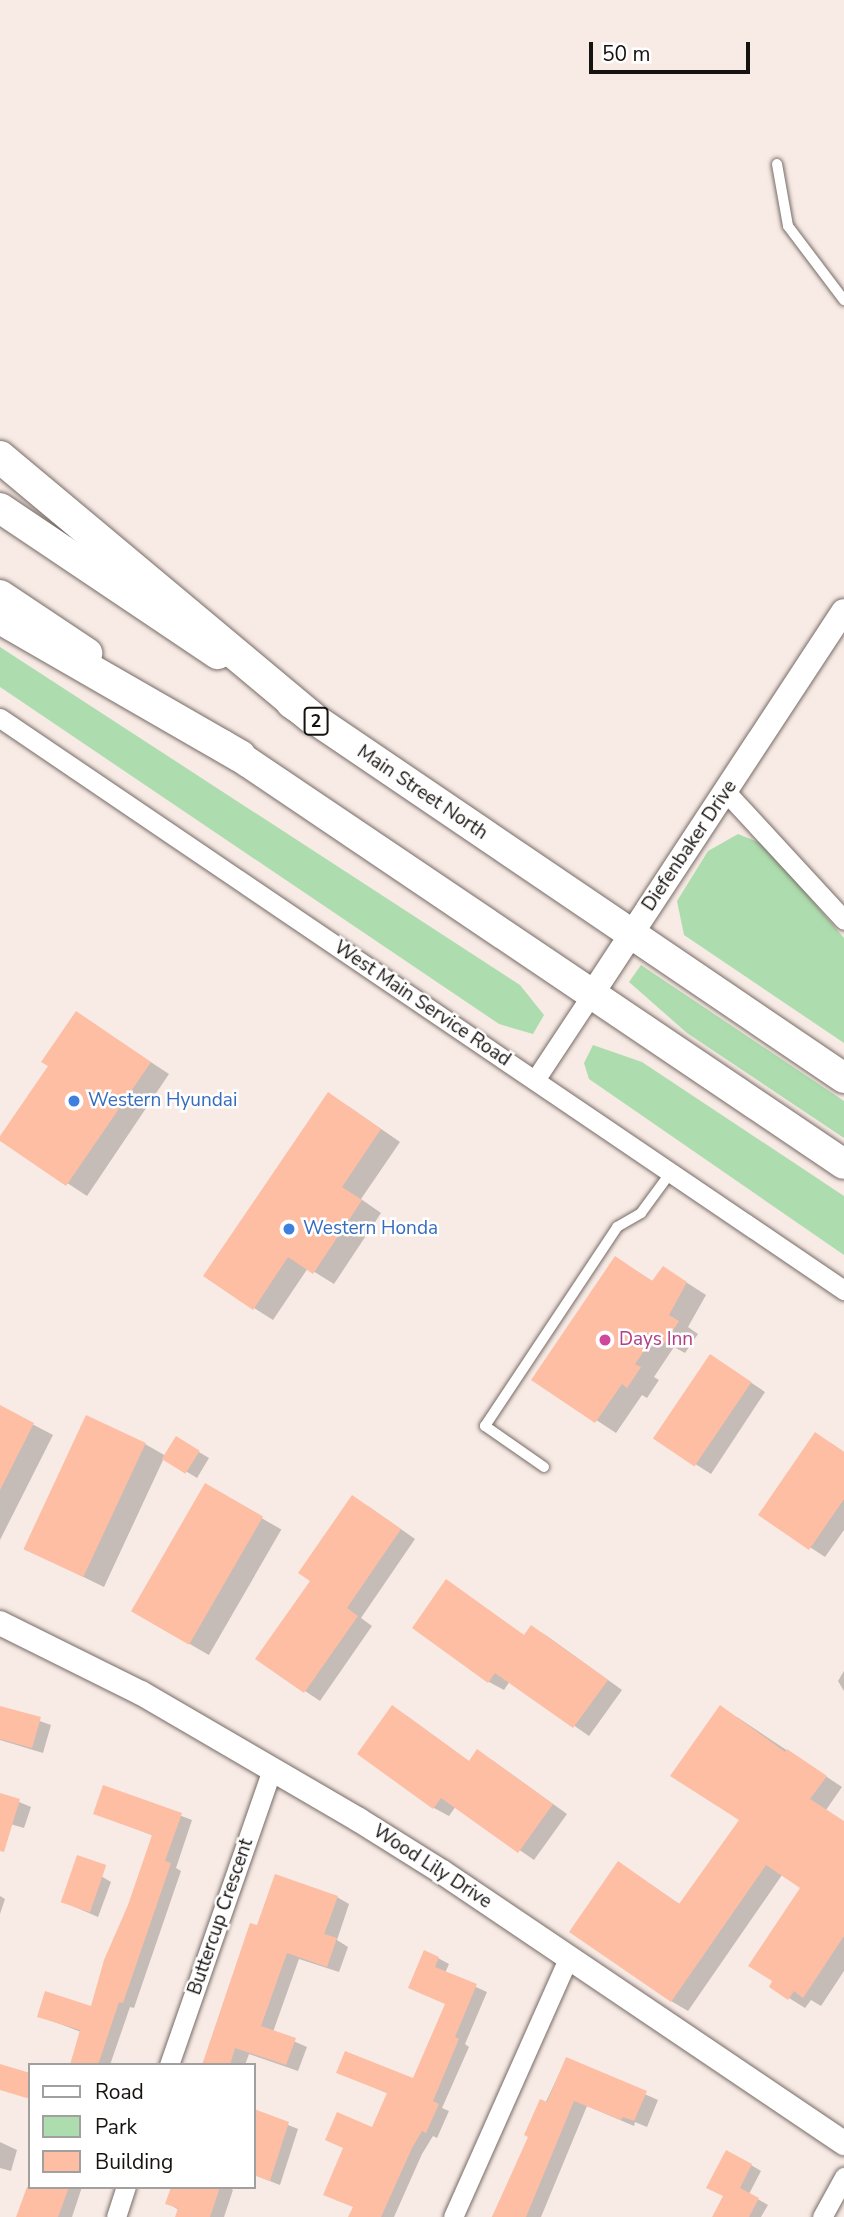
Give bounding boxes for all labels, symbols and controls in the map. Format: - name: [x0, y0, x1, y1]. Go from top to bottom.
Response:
- scale bar: [592, 28, 753, 72]
- text: 50 m: [602, 40, 651, 68]
- road number: 2: [302, 706, 330, 736]
- street label: Main Street North: [352, 741, 492, 845]
- street label: Diefenbaker Drive: [638, 776, 742, 916]
- street label: West Main Service Road: [329, 936, 515, 1072]
- place label: Western Hyundai: [88, 1090, 237, 1112]
- marker: Western Hyundai: [66, 1093, 82, 1109]
- place label: Western Honda: [303, 1218, 438, 1240]
- marker: Western Honda: [281, 1221, 297, 1237]
- place label: Days Inn: [619, 1329, 693, 1351]
- marker: Days Inn: [597, 1332, 613, 1348]
- street label: Wood Lily Drive: [368, 1820, 496, 1914]
- street label: Buttercup Crescent: [184, 1836, 258, 1998]
- legend: [28, 2063, 256, 2189]
- text: Road: [95, 2078, 144, 2106]
- text: Park: [95, 2113, 137, 2141]
- text: Building: [95, 2148, 173, 2176]

